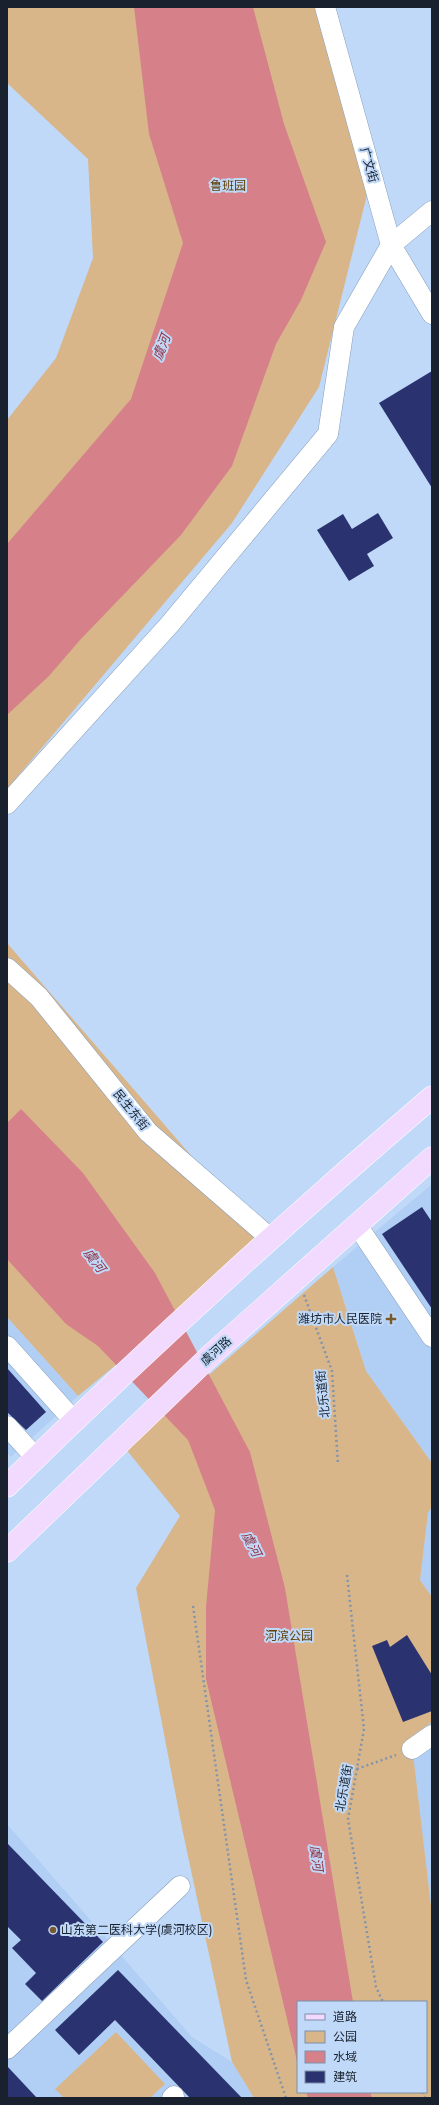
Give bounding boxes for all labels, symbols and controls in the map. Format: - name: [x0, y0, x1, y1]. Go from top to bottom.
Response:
- street label: 广文街: [355, 145, 383, 185]
- park label: 鲁班园: [210, 177, 246, 195]
- water label: 虞河: [148, 329, 176, 363]
- street label: 民生东街: [109, 1086, 153, 1134]
- water label: 虞河: [79, 1244, 112, 1279]
- place label: 潍坊市人民医院: [298, 1310, 382, 1328]
- marker: 潍坊市人民医院: [385, 1313, 397, 1325]
- street label: 虞河路: [197, 1332, 235, 1370]
- street label: 北乐道街: [312, 1369, 334, 1419]
- water label: 虞河: [237, 1528, 267, 1563]
- park label: 河滨公园: [265, 1627, 313, 1645]
- street label: 北乐道街: [331, 1763, 357, 1813]
- water label: 虞河: [305, 1844, 328, 1875]
- place label: 山东第二医科大学(虞河校区): [61, 1921, 212, 1939]
- marker: 山东第二医科大学(虞河校区): [48, 1925, 58, 1935]
- legend: [297, 2001, 427, 2093]
- text: 道路: [333, 2008, 357, 2026]
- text: 公园: [333, 2028, 357, 2046]
- text: 水域: [333, 2048, 357, 2066]
- text: 建筑: [333, 2068, 357, 2086]

